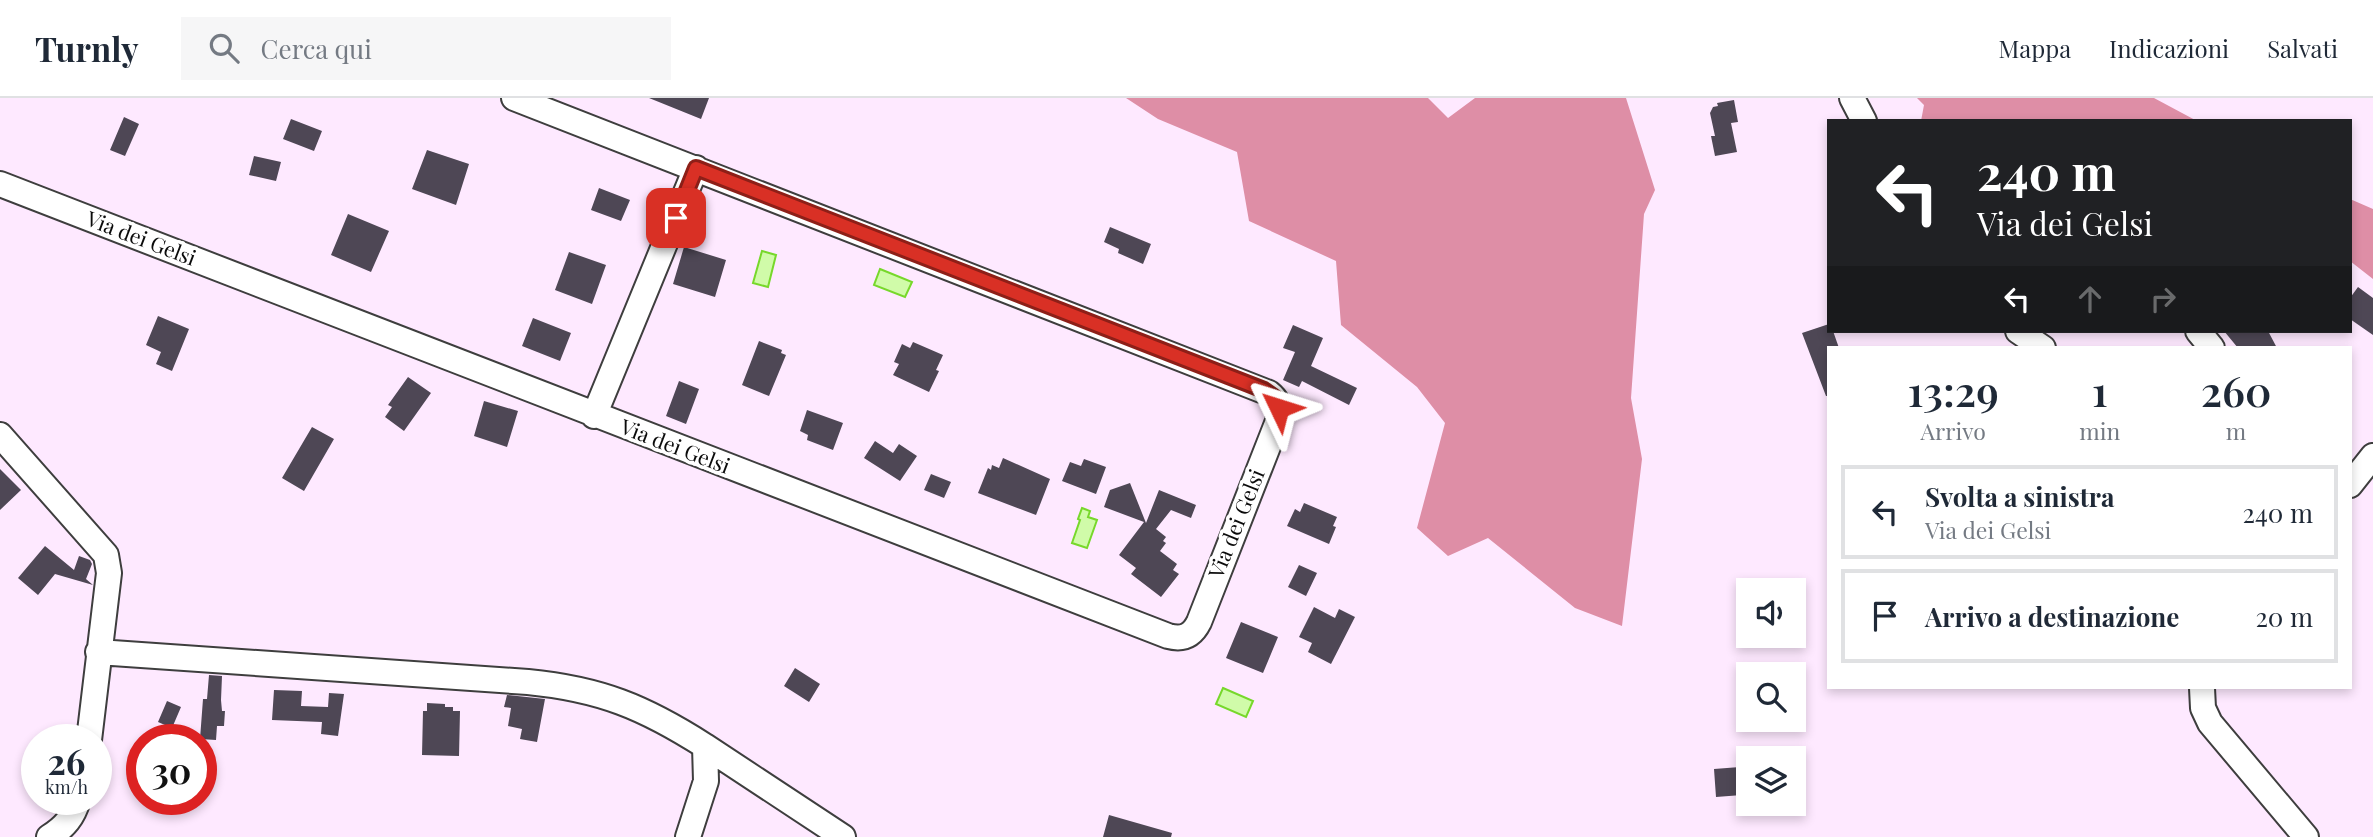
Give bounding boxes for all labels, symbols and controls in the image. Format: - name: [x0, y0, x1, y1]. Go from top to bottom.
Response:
- search box: [181, 17, 671, 80]
- text: Turnly: [35, 26, 139, 70]
- icon: search: [205, 29, 243, 67]
- text: Cerca qui: [261, 31, 372, 66]
- text: Mappa: [1999, 32, 2071, 64]
- text: Indicazioni: [2109, 32, 2229, 64]
- text: Salvati: [2267, 32, 2338, 64]
- text: 240 m: [1977, 138, 2116, 203]
- icon: left: [1862, 147, 1953, 238]
- pin: [646, 188, 706, 248]
- icon: arrive: [657, 199, 695, 237]
- text: Via dei Gelsi: [1977, 201, 2153, 244]
- street label: Via dei Gelsi: [82, 203, 201, 271]
- icon: left: [1998, 280, 2036, 318]
- icon: ahead: [2071, 280, 2109, 318]
- icon: right: [2144, 280, 2182, 318]
- text: 13:29: [1908, 362, 1999, 418]
- text: 1: [2092, 362, 2108, 418]
- text: 260: [2201, 362, 2271, 418]
- position arrow: [1242, 371, 1316, 445]
- street label: Via dei Gelsi: [616, 411, 735, 479]
- text: Arrivo: [1920, 415, 1986, 446]
- text: min: [2079, 415, 2120, 446]
- text: m: [2226, 415, 2246, 446]
- street label: Via dei Gelsi: [1200, 465, 1270, 583]
- text: Svolta a sinistra: [1925, 479, 2114, 514]
- icon: left: [1866, 493, 1904, 531]
- text: 240 m: [2243, 495, 2313, 530]
- text: Via dei Gelsi: [1925, 514, 2051, 545]
- map controls: [1736, 578, 1806, 816]
- button: sound: [1736, 578, 1806, 648]
- icon: arrive: [1866, 597, 1904, 635]
- text: Arrivo a destinazione: [1925, 599, 2179, 634]
- text: 20 m: [2255, 599, 2313, 634]
- button: search: [1736, 662, 1806, 732]
- speed limit sign: 30: [126, 724, 217, 815]
- text: 26: [48, 737, 85, 784]
- button: layers: [1736, 746, 1806, 816]
- text: km/h: [45, 775, 88, 799]

